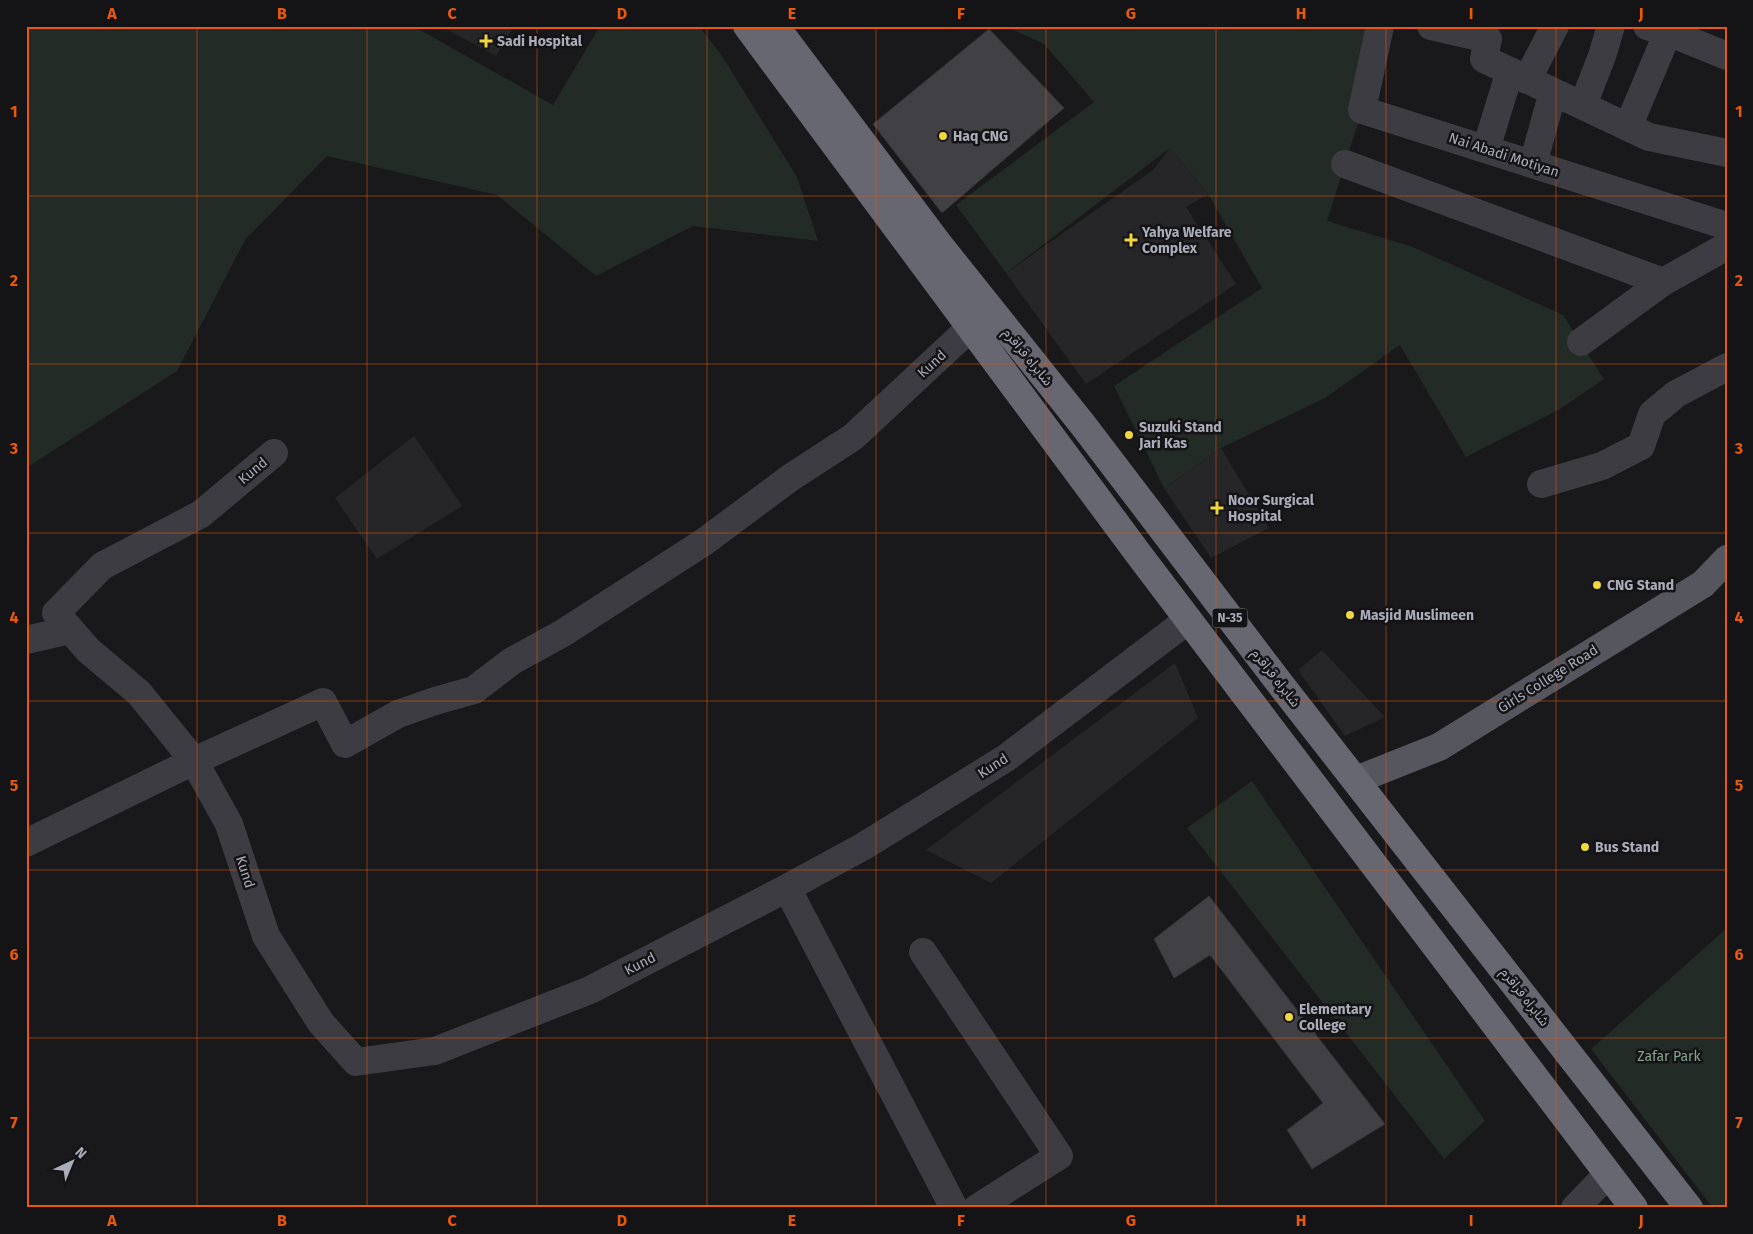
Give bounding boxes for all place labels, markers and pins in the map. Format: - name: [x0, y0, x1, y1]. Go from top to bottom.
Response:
- place label: Sadi Hospital: [497, 33, 583, 50]
- marker: Sadi Hospital: [479, 34, 493, 48]
- place label: Haq CNG: [953, 128, 1008, 145]
- marker: Haq CNG: [937, 130, 949, 142]
- place label: Yahya Welfare Complex: [1141, 224, 1232, 257]
- marker: Yahya Welfare Complex: [1124, 233, 1138, 247]
- place label: Suzuki Stand Jari Kas: [1138, 419, 1222, 452]
- marker: Suzuki Stand Jari Kas: [1123, 429, 1135, 441]
- place label: Noor Surgical Hospital: [1228, 492, 1315, 525]
- marker: Noor Surgical Hospital: [1210, 501, 1224, 515]
- place label: CNG Stand: [1607, 577, 1674, 594]
- marker: CNG Stand: [1591, 579, 1603, 591]
- place label: Masjid Muslimeen: [1360, 607, 1474, 624]
- marker: Masjid Muslimeen: [1344, 609, 1356, 621]
- place label: Bus Stand: [1595, 839, 1659, 856]
- marker: Bus Stand: [1579, 841, 1591, 853]
- place label: Elementary College: [1299, 1001, 1372, 1034]
- marker: Elementary College: [1283, 1011, 1295, 1023]

